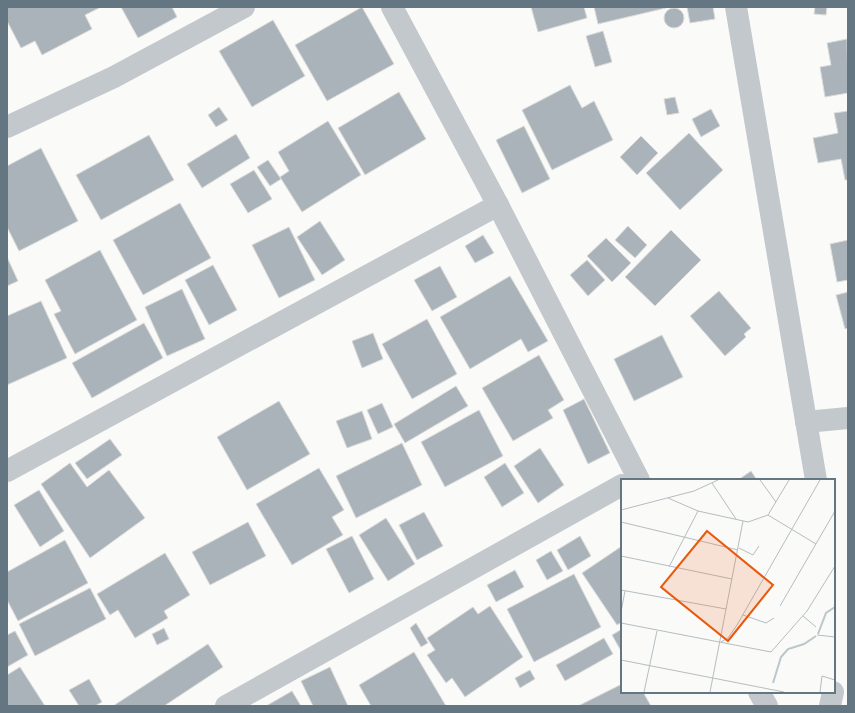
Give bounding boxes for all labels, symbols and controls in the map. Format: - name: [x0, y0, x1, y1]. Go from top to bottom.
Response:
- inset map: [621, 479, 835, 693]

